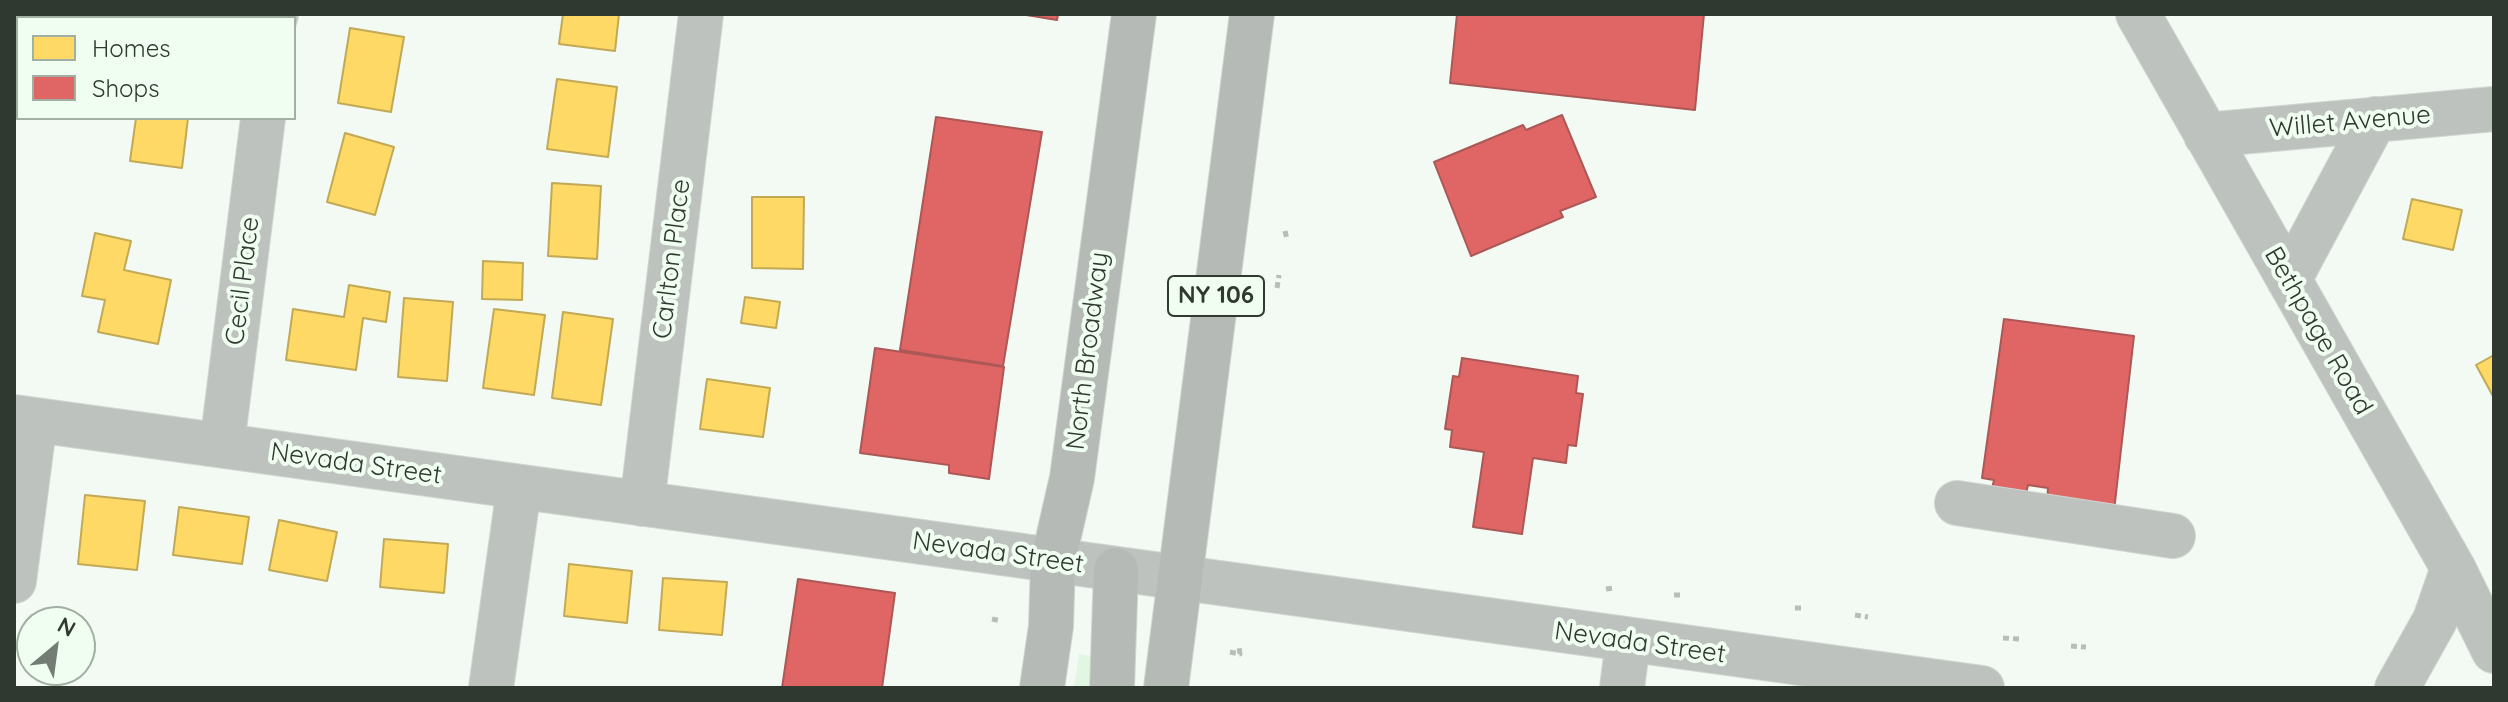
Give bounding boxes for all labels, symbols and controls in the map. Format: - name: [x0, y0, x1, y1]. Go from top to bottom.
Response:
- legend: [16, 16, 296, 120]
- text: Homes: [92, 33, 170, 63]
- text: Shops: [92, 73, 159, 103]
- street label: Willet Avenue: [2268, 99, 2432, 145]
- street label: Carlton Place: [647, 177, 697, 341]
- street label: Cecil Place: [220, 215, 266, 347]
- street label: Bethpage Road: [2257, 241, 2379, 421]
- street label: North Broadway: [1060, 250, 1116, 452]
- road number: NY 106: [1168, 276, 1264, 316]
- street label: Nevada Street: [268, 437, 444, 491]
- street label: Nevada Street: [910, 526, 1086, 580]
- north arrow: [16, 606, 96, 686]
- text: N: [53, 611, 81, 643]
- street label: Nevada Street: [1552, 616, 1728, 670]

